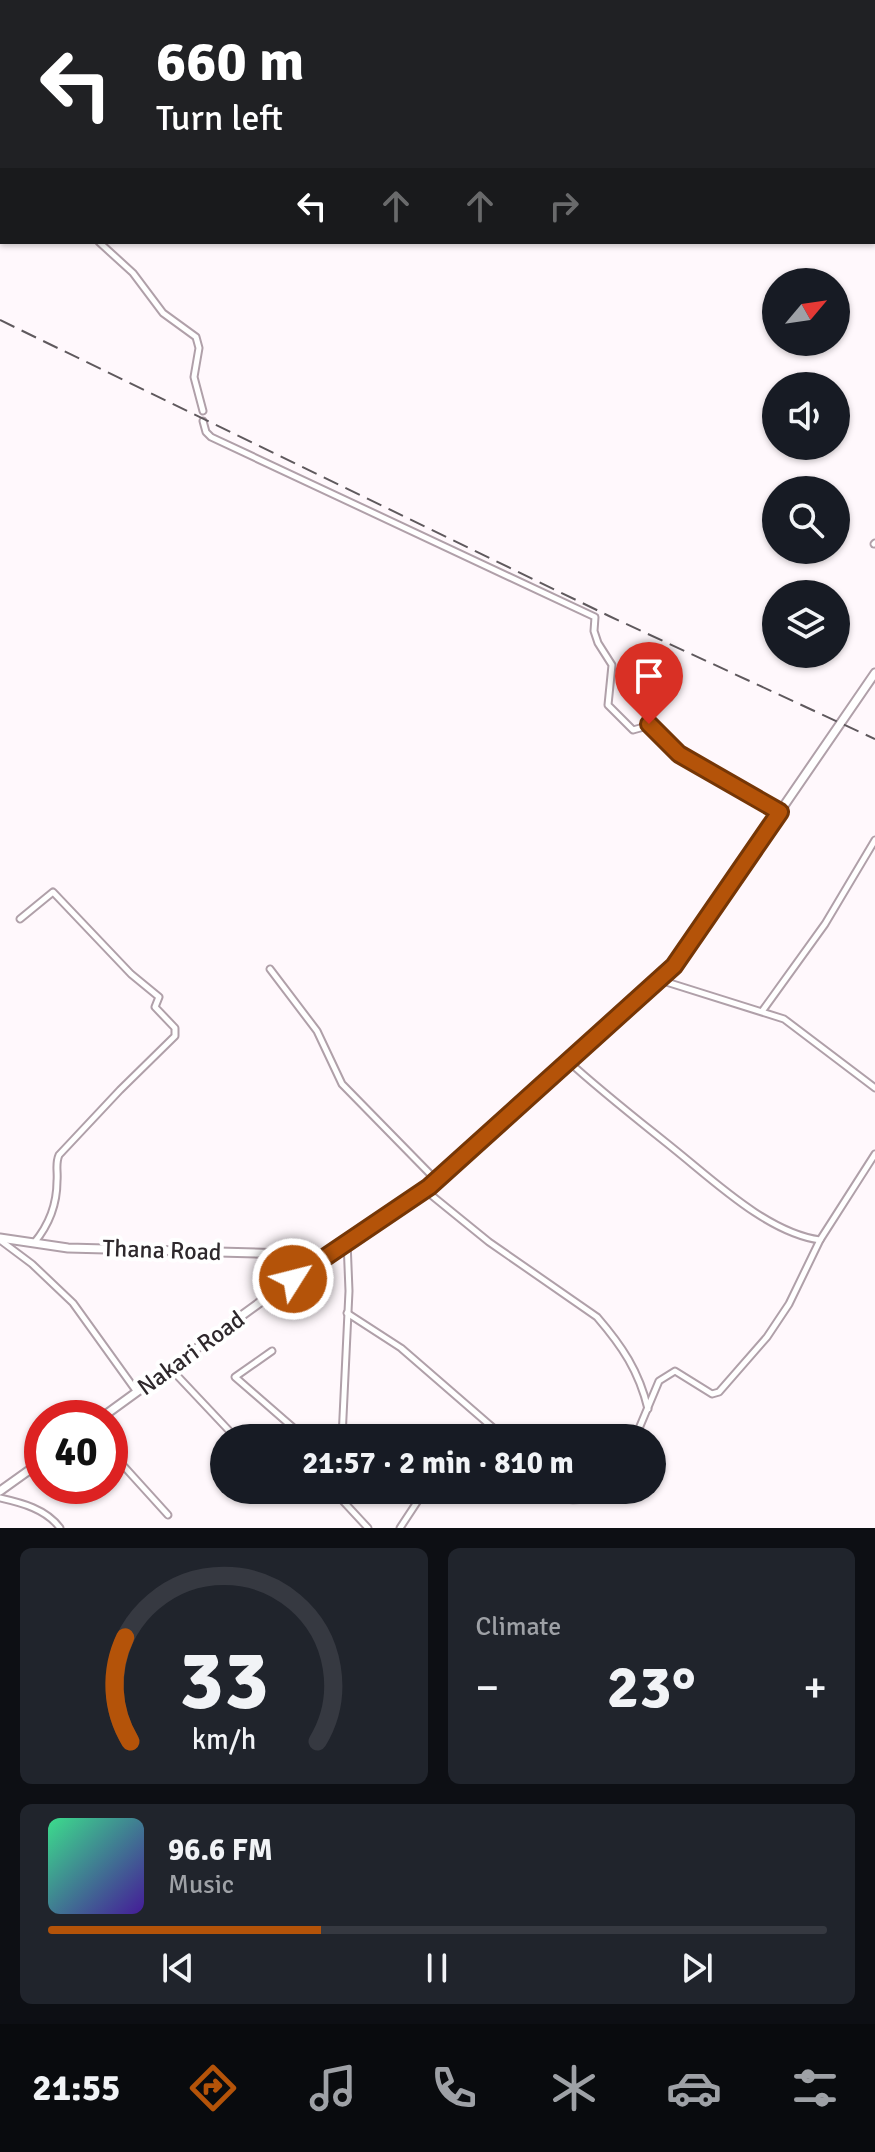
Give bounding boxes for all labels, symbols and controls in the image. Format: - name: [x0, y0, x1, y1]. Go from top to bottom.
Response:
- text: 660 m: [156, 27, 304, 96]
- icon: left: [24, 32, 128, 136]
- text: Turn left: [156, 96, 283, 141]
- icon: left: [290, 184, 334, 228]
- icon: ahead: [374, 184, 418, 228]
- icon: ahead: [458, 184, 502, 228]
- icon: right: [542, 184, 586, 228]
- north arrow: [762, 268, 850, 356]
- map controls: [762, 268, 850, 668]
- button: sound: [762, 372, 850, 460]
- button: search: [762, 476, 850, 564]
- button: layers: [762, 580, 850, 668]
- pin: [615, 642, 683, 724]
- icon: arrive: [627, 654, 671, 698]
- street label: Thana Road: [102, 1233, 222, 1267]
- position arrow: [251, 1237, 335, 1321]
- street label: Nakari Road: [132, 1304, 250, 1402]
- speed limit sign: 40: [24, 1400, 128, 1504]
- text: 21:57 · 2 min · 810 m: [302, 1445, 574, 1482]
- text: Climate: [476, 1611, 561, 1643]
- text: 33: [179, 1630, 269, 1732]
- text: 23°: [607, 1651, 696, 1725]
- text: −: [476, 1661, 499, 1715]
- text: +: [803, 1661, 827, 1715]
- text: km/h: [191, 1722, 256, 1757]
- text: 96.6 FM: [168, 1832, 273, 1869]
- text: Music: [168, 1869, 234, 1901]
- icon: previous: [156, 1946, 200, 1990]
- icon: pause: [415, 1946, 459, 1990]
- icon: next: [675, 1946, 719, 1990]
- icon: directions: [185, 2060, 241, 2116]
- icon: music: [305, 2060, 361, 2116]
- icon: phone: [426, 2060, 482, 2116]
- icon: climate: [546, 2060, 602, 2116]
- icon: car: [666, 2060, 722, 2116]
- icon: filters: [787, 2060, 843, 2116]
- text: 21:55: [32, 2066, 121, 2111]

